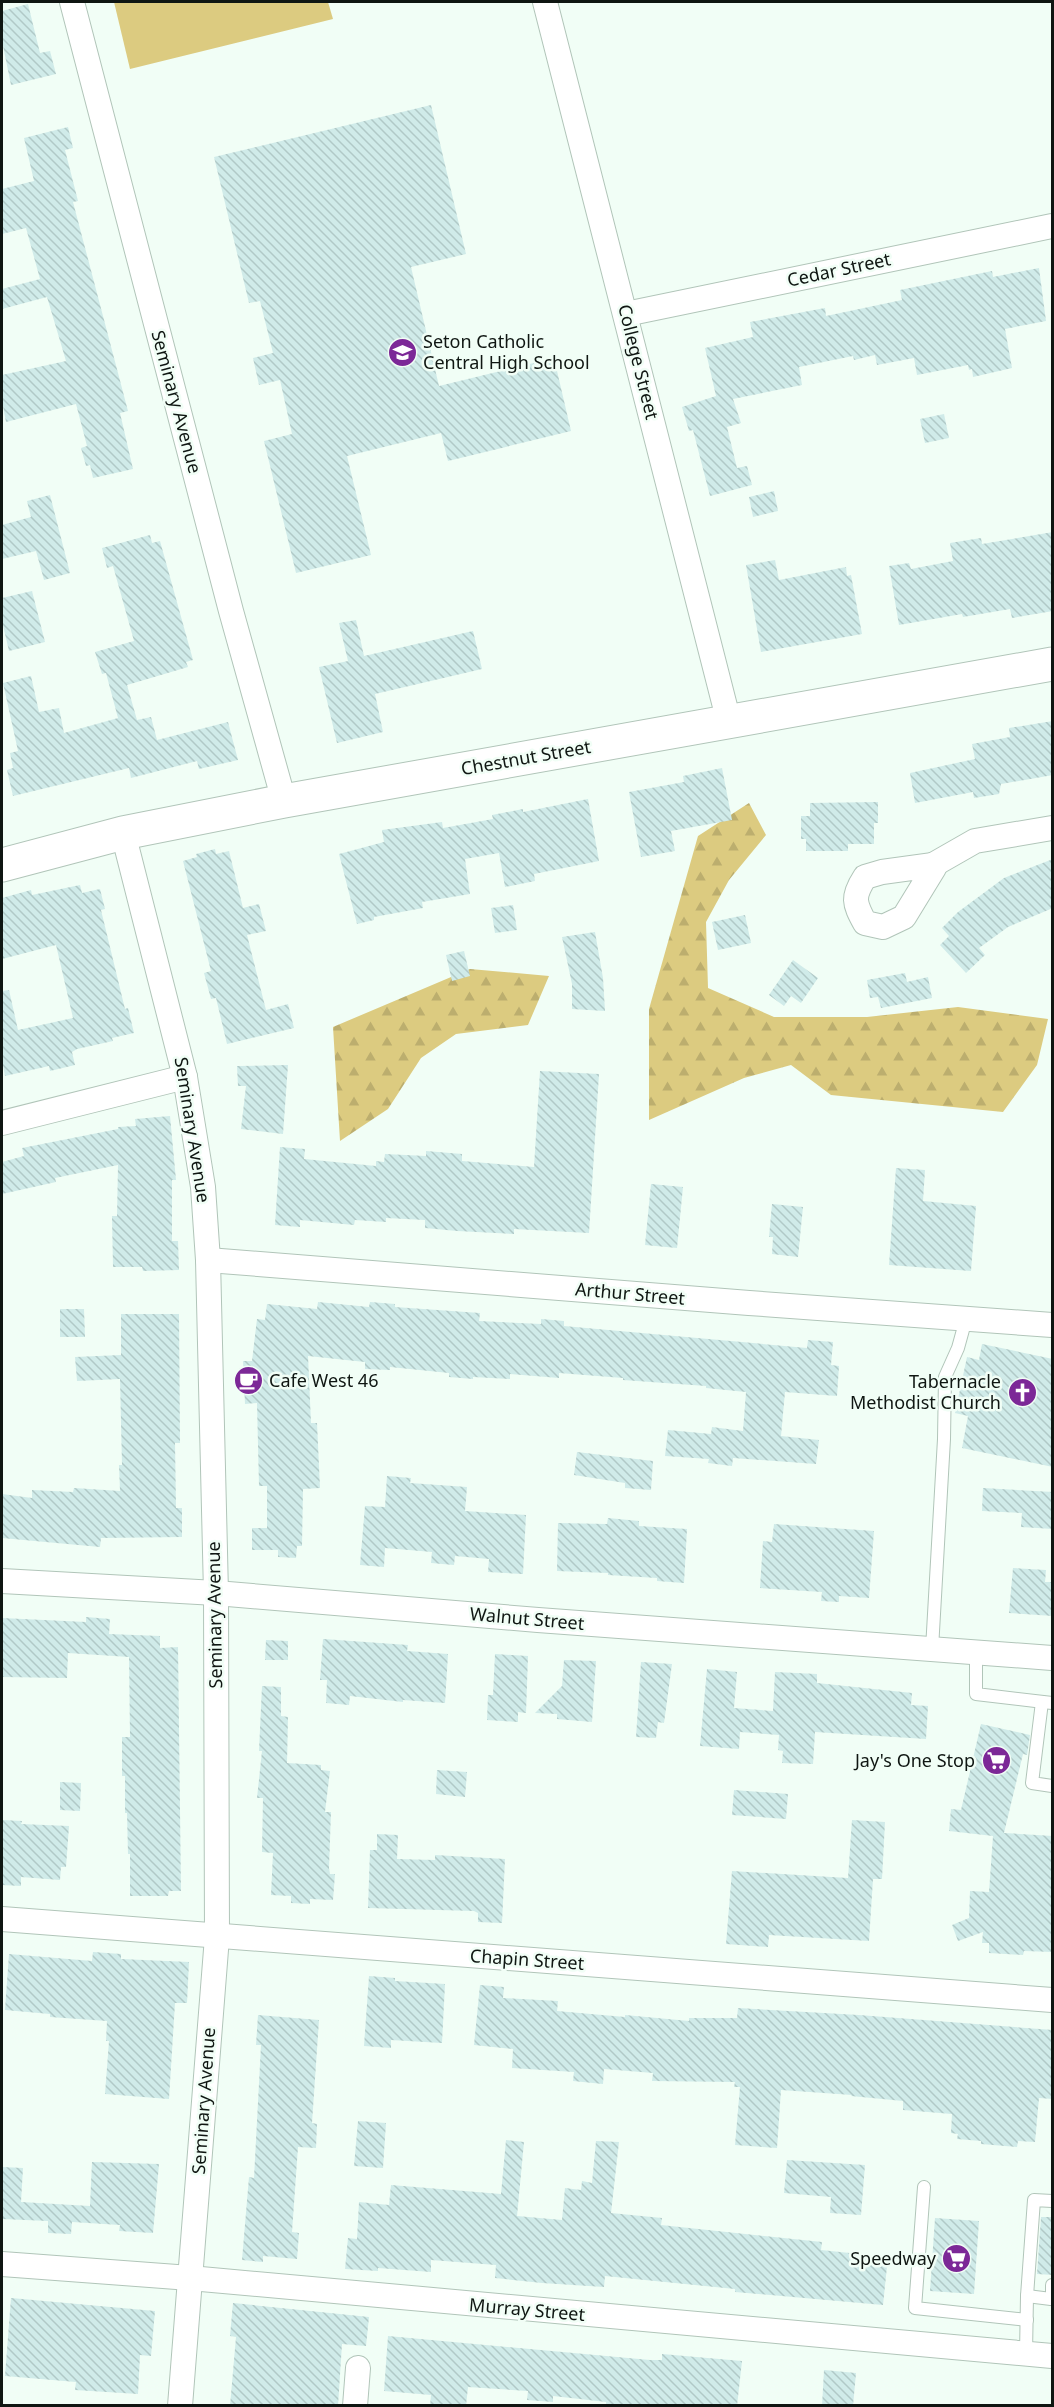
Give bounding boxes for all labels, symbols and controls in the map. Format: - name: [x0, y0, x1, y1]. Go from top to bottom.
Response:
- street label: Cedar Street: [785, 246, 893, 292]
- street label: College Street: [613, 302, 665, 422]
- street label: Seminary Avenue: [146, 328, 208, 476]
- place label: Seton Catholic Central High School: [423, 329, 590, 374]
- school or university icon: Seton Catholic Central High School: [386, 336, 418, 368]
- street label: Chestnut Street: [459, 734, 593, 780]
- street label: Seminary Avenue: [170, 1055, 216, 1204]
- street label: Arthur Street: [574, 1276, 686, 1310]
- cafe icon: Cafe West 46: [232, 1365, 264, 1397]
- place label: Cafe West 46: [269, 1368, 378, 1392]
- place label: Tabernacle Methodist Church: [850, 1369, 1001, 1414]
- church icon: Tabernacle Methodist Church: [1006, 1376, 1038, 1408]
- street label: Seminary Avenue: [201, 1541, 227, 1689]
- street label: Walnut Street: [469, 1601, 586, 1635]
- supermarket icon: Jay's One Stop: [980, 1745, 1012, 1777]
- place label: Jay's One Stop: [853, 1748, 975, 1772]
- street label: Chapin Street: [469, 1943, 585, 1975]
- street label: Seminary Avenue: [186, 2027, 220, 2175]
- supermarket icon: Speedway: [941, 2243, 973, 2275]
- place label: Speedway: [850, 2246, 937, 2270]
- street label: Murray Street: [468, 2292, 586, 2326]

